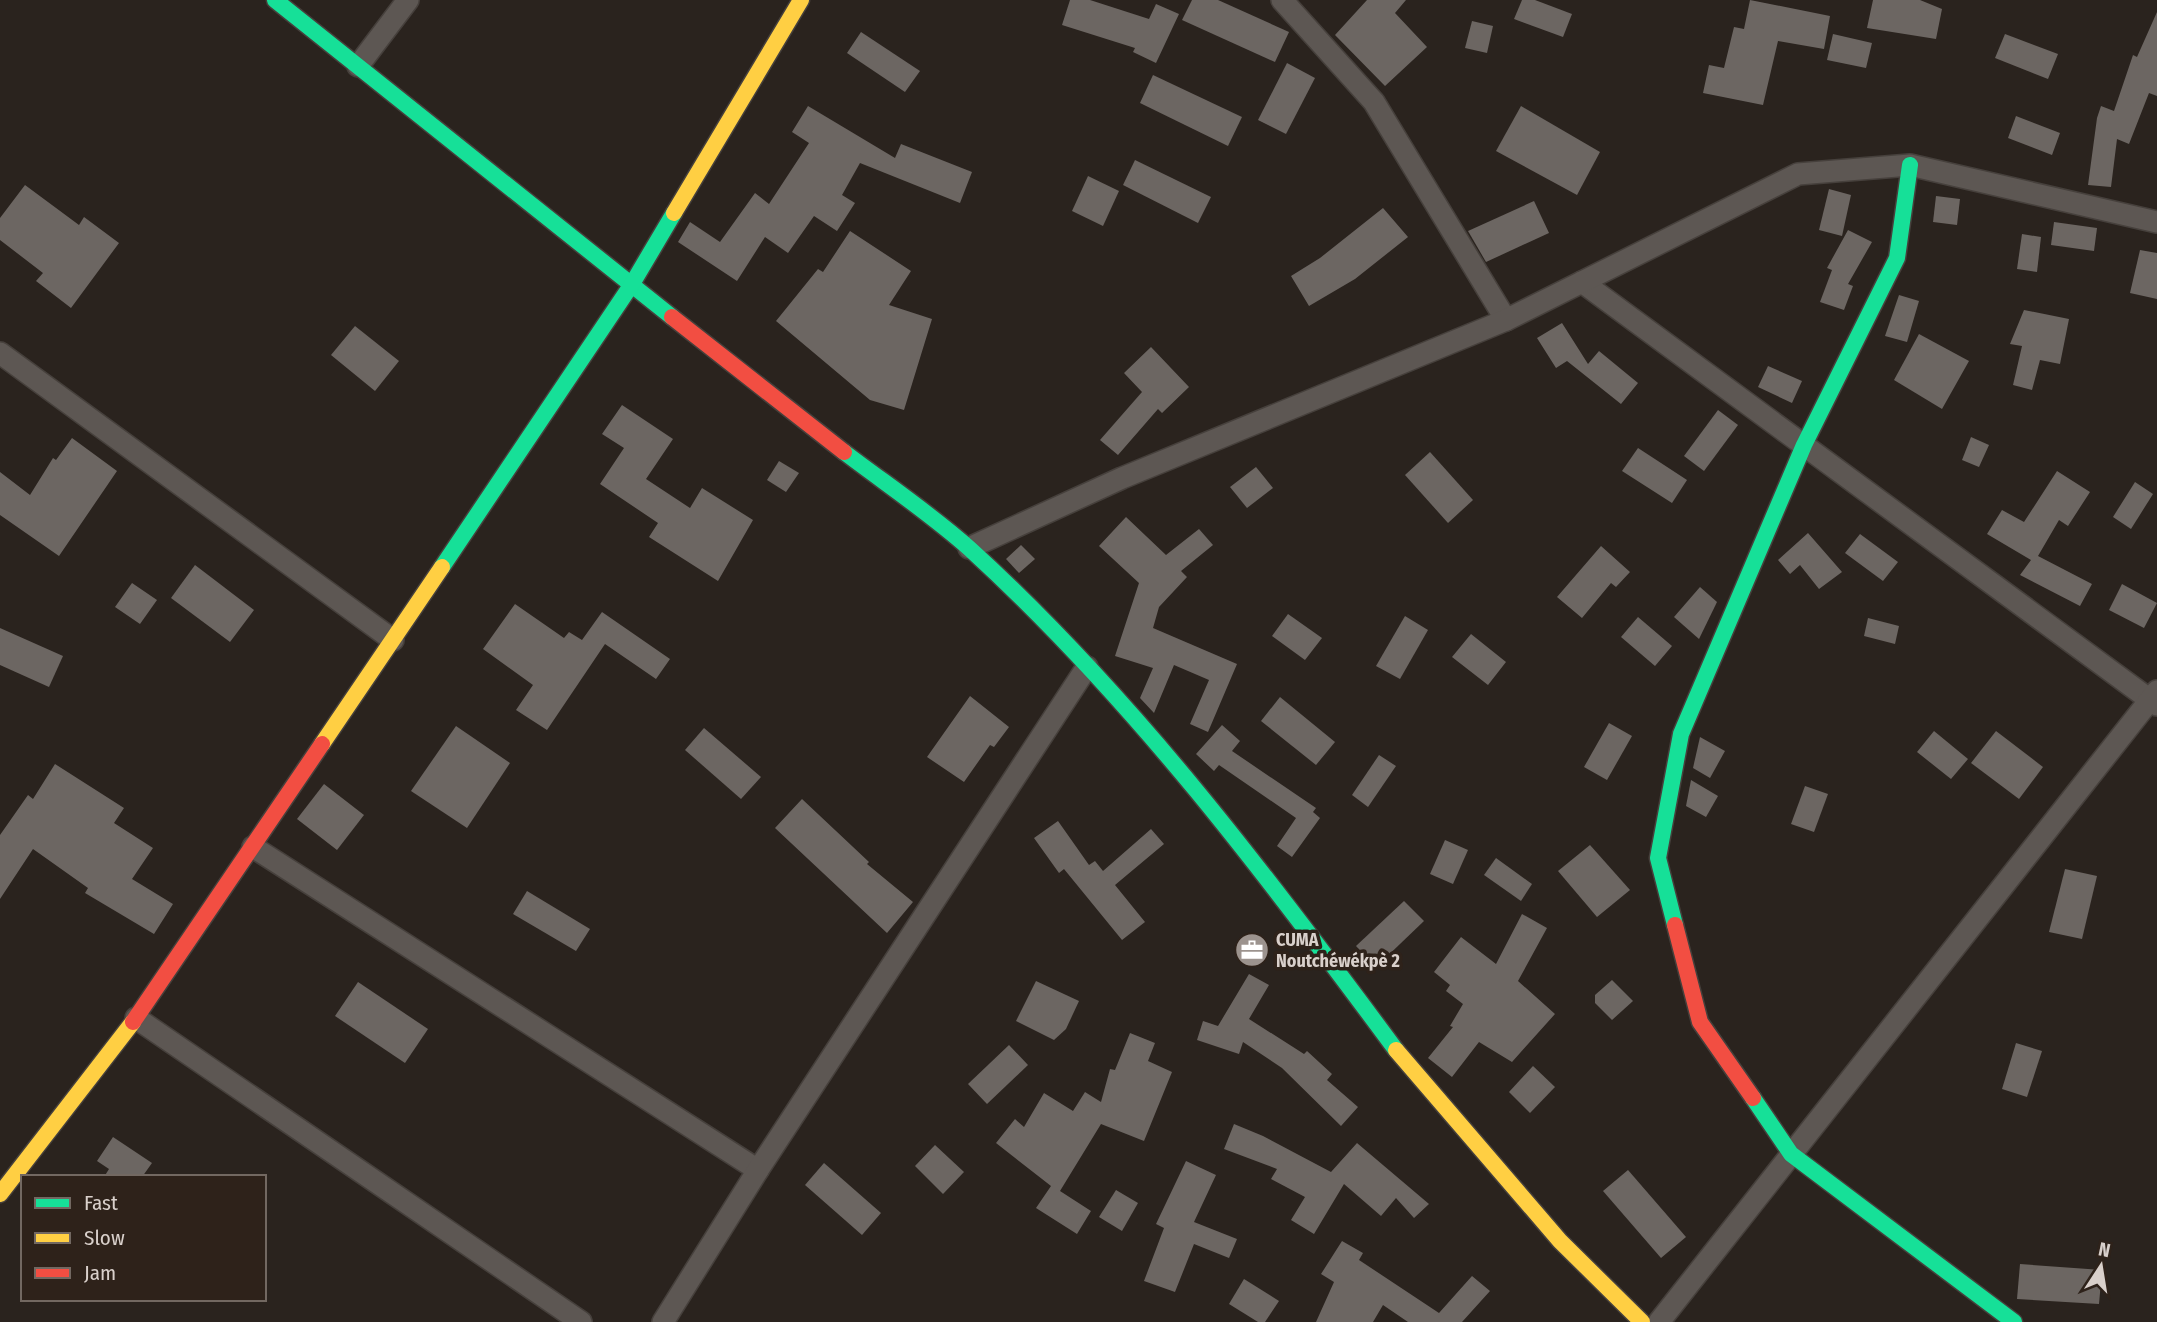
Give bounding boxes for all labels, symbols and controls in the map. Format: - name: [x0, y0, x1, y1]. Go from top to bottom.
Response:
- place label: CUMA Noutchéwékpè 2: [1276, 929, 1400, 972]
- office icon: CUMA Noutchéwékpè 2: [1233, 931, 1271, 969]
- legend: [21, 1175, 266, 1301]
- text: Fast: [84, 1190, 118, 1216]
- text: Slow: [84, 1225, 125, 1251]
- north arrow: [2066, 1231, 2136, 1301]
- text: N: [2096, 1237, 2112, 1262]
- text: Jam: [84, 1260, 116, 1286]

